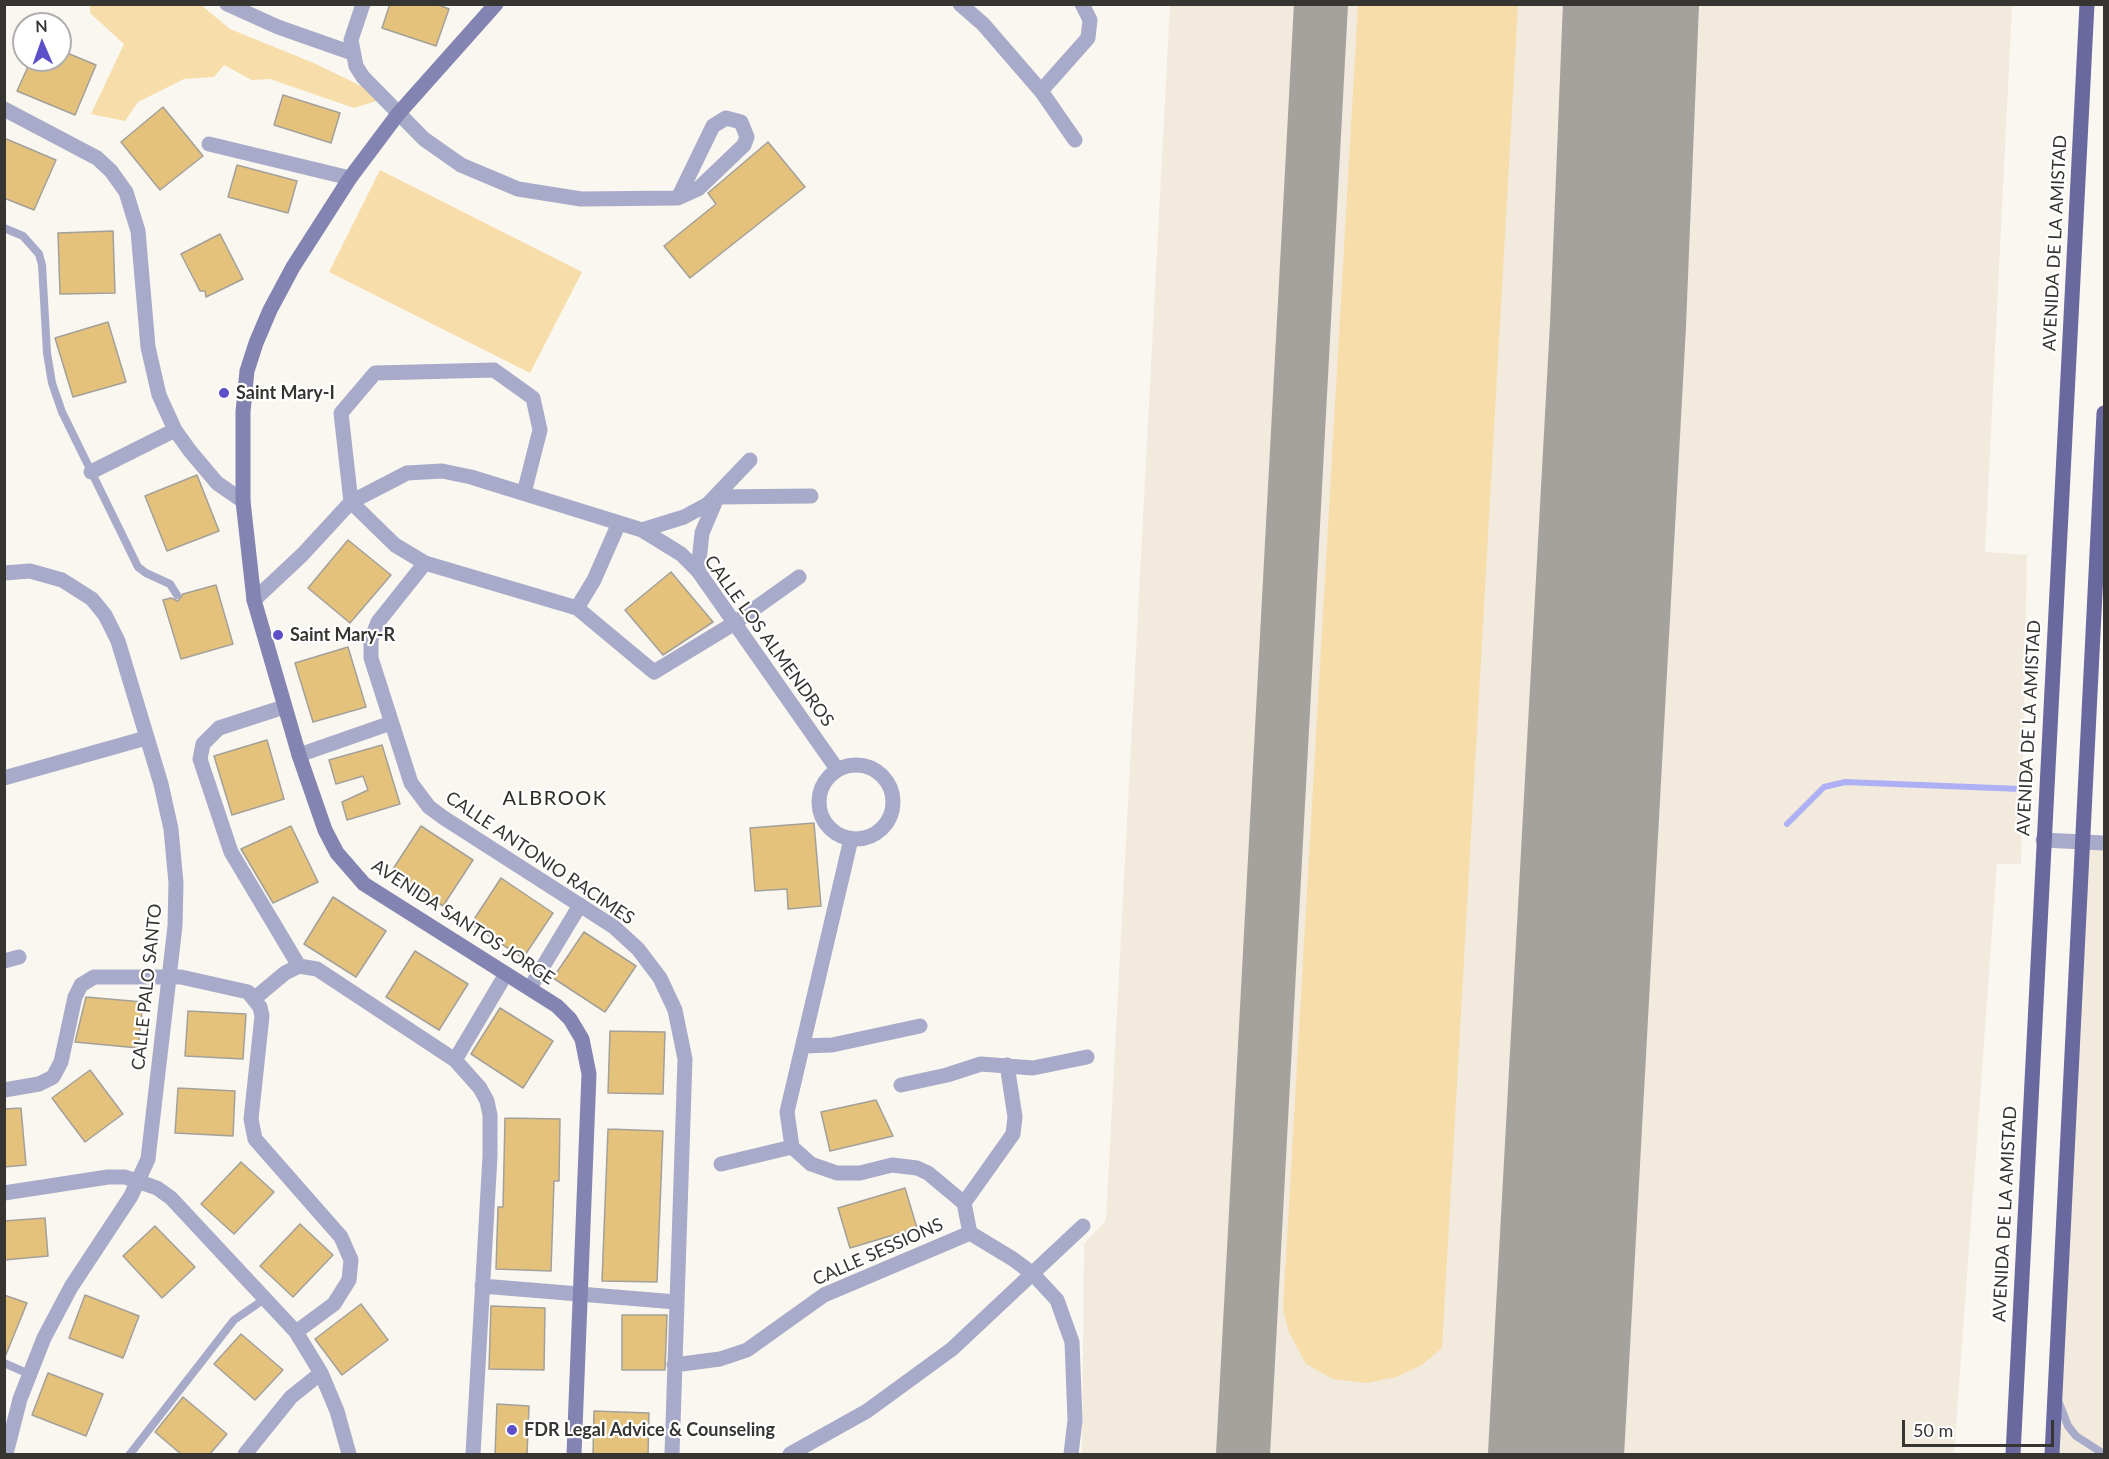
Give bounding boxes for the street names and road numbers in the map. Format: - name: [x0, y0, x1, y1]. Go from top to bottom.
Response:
- street label: AVENIDA DE LA AMISTAD: [2039, 134, 2071, 352]
- street label: CALLE LOS ALMENDROS: [700, 551, 838, 731]
- street label: AVENIDA DE LA AMISTAD: [2013, 619, 2045, 837]
- street label: CALLE ANTONIO RACIMES: [442, 787, 638, 929]
- street label: AVENIDA SANTOS JORGE: [368, 855, 558, 989]
- street label: CALLE PALO SANTO: [128, 903, 166, 1071]
- street label: AVENIDA DE LA AMISTAD: [1989, 1105, 2021, 1323]
- street label: CALLE SESSIONS: [810, 1214, 946, 1290]

